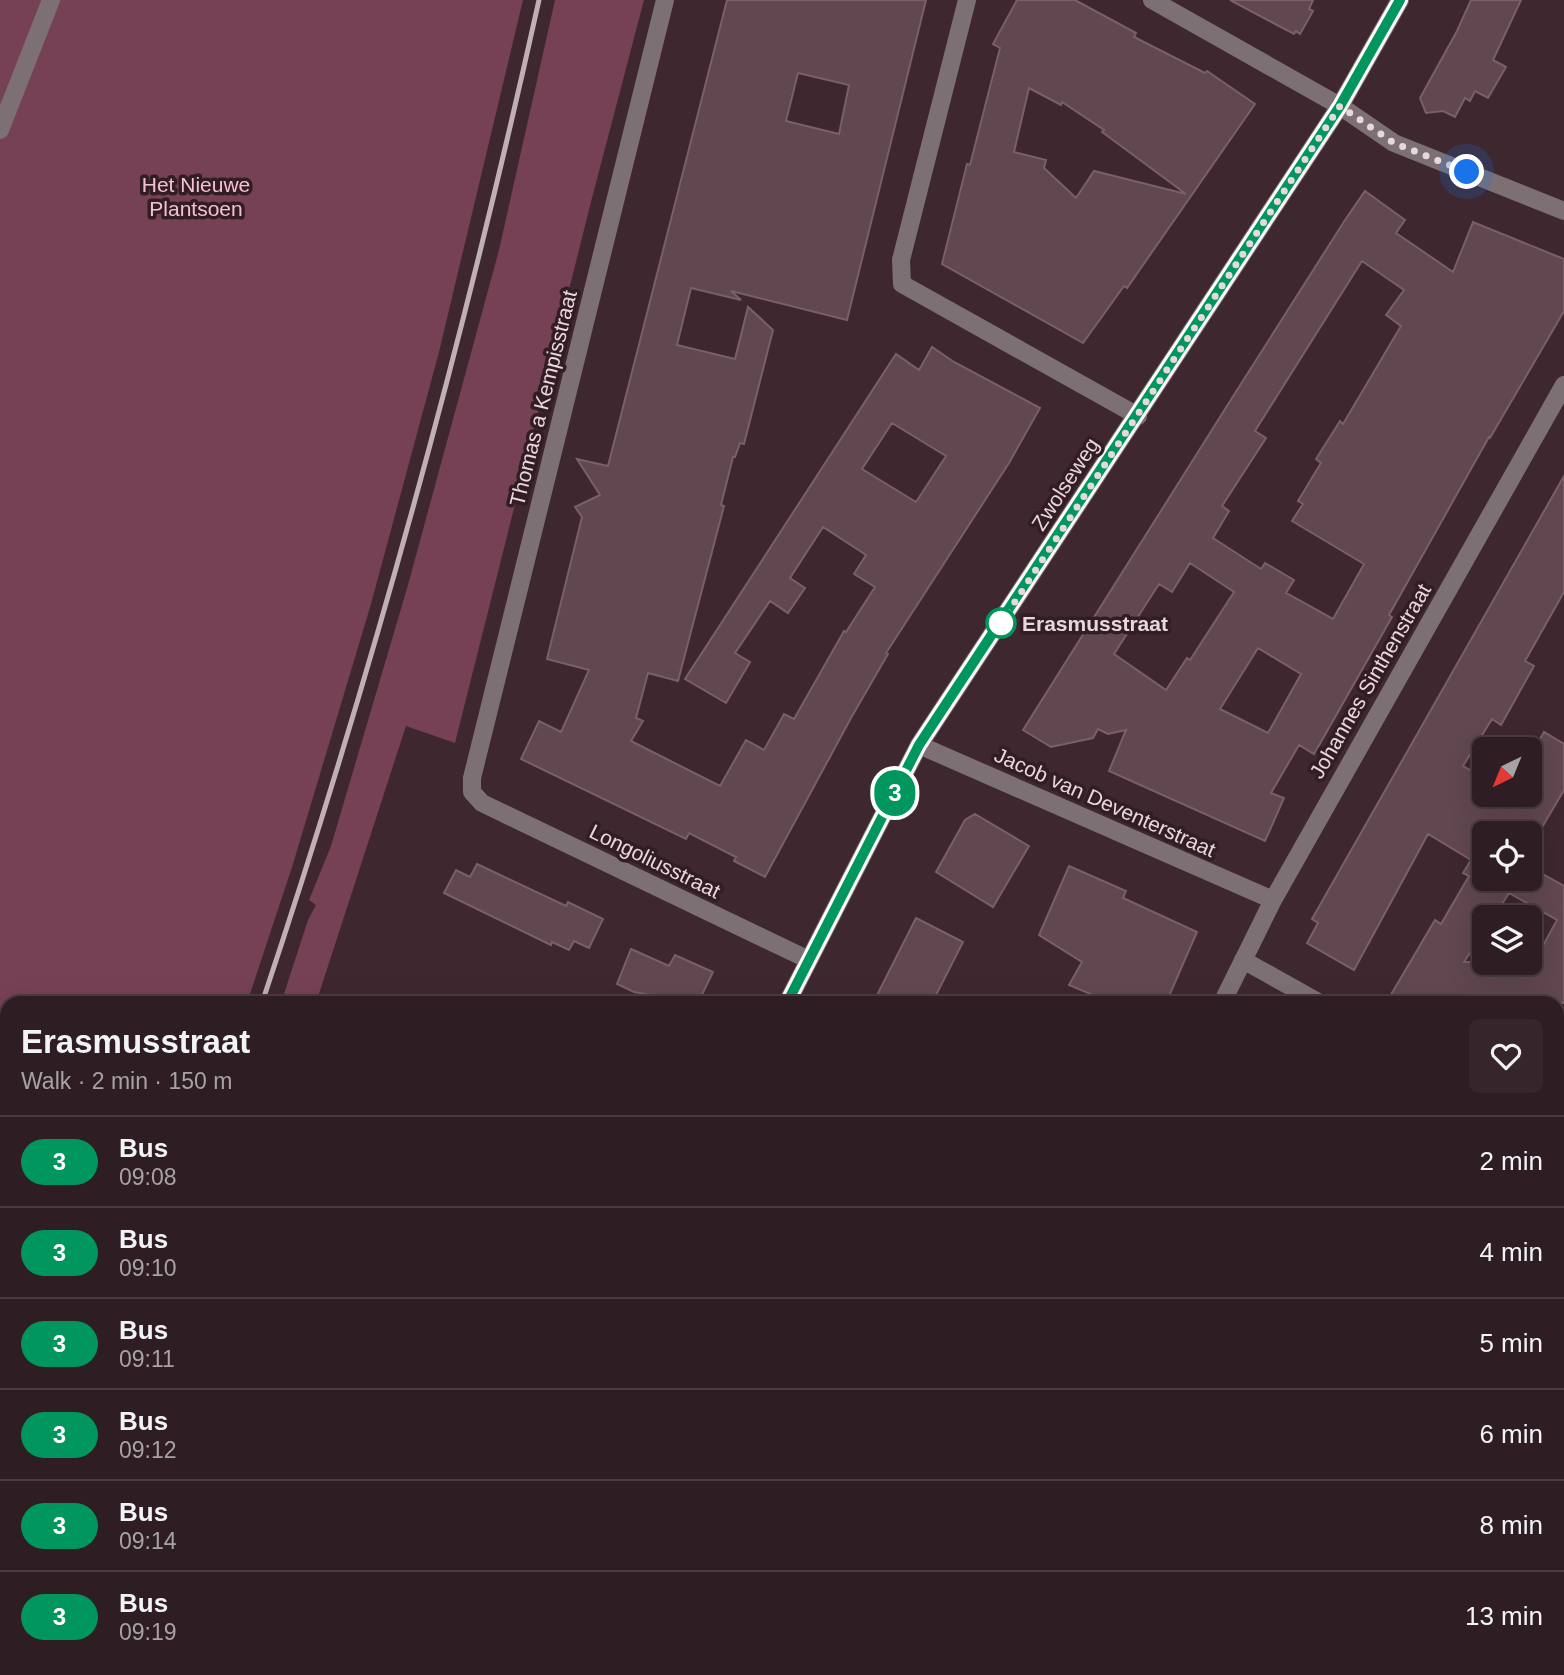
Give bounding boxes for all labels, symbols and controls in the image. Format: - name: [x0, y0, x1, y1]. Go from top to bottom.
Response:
- your location: [1449, 154, 1484, 189]
- park label: Het Nieuwe Plantsoen: [142, 173, 250, 220]
- street label: Thomas a Kempisstraat: [505, 287, 581, 508]
- street label: Zwolseweg: [1027, 434, 1103, 534]
- street label: Johannes Sinthenstraat: [1305, 580, 1435, 782]
- marker: Erasmusstraat: [986, 608, 1016, 638]
- place label: Erasmusstraat: [1022, 612, 1168, 635]
- north arrow: [1472, 737, 1542, 807]
- map controls: [1472, 737, 1542, 975]
- street label: Jacob van Deventerstraat: [991, 743, 1219, 861]
- line badge: 3: [872, 770, 918, 816]
- text: 3: [888, 779, 902, 806]
- street label: Longoliusstraat: [586, 819, 724, 903]
- button: locate: [1472, 821, 1542, 891]
- button: layers: [1472, 905, 1542, 975]
- button: heart: [1469, 1019, 1543, 1093]
- text: Erasmusstraat: [21, 1023, 250, 1060]
- text: Walk · 2 min · 150 m: [21, 1068, 232, 1094]
- text: Bus: [119, 1133, 168, 1163]
- text: 2 min: [1479, 1146, 1543, 1176]
- text: 3: [53, 1148, 66, 1175]
- text: 09:08: [119, 1164, 177, 1190]
- text: Bus: [119, 1224, 168, 1254]
- text: 4 min: [1479, 1237, 1543, 1267]
- text: 3: [53, 1239, 66, 1266]
- text: 09:10: [119, 1255, 177, 1281]
- text: Bus: [119, 1315, 168, 1345]
- text: 5 min: [1479, 1328, 1543, 1358]
- text: 3: [53, 1330, 66, 1357]
- text: 09:11: [119, 1346, 175, 1372]
- text: Bus: [119, 1406, 168, 1436]
- text: 6 min: [1479, 1419, 1543, 1449]
- text: 3: [53, 1421, 66, 1448]
- text: 09:12: [119, 1437, 177, 1463]
- text: Bus: [119, 1497, 168, 1527]
- text: 8 min: [1479, 1510, 1543, 1540]
- text: 3: [53, 1512, 66, 1539]
- text: 09:14: [119, 1528, 177, 1554]
- text: Bus: [119, 1588, 168, 1618]
- text: 13 min: [1465, 1601, 1543, 1631]
- text: 3: [53, 1603, 66, 1630]
- text: 09:19: [119, 1619, 177, 1645]

